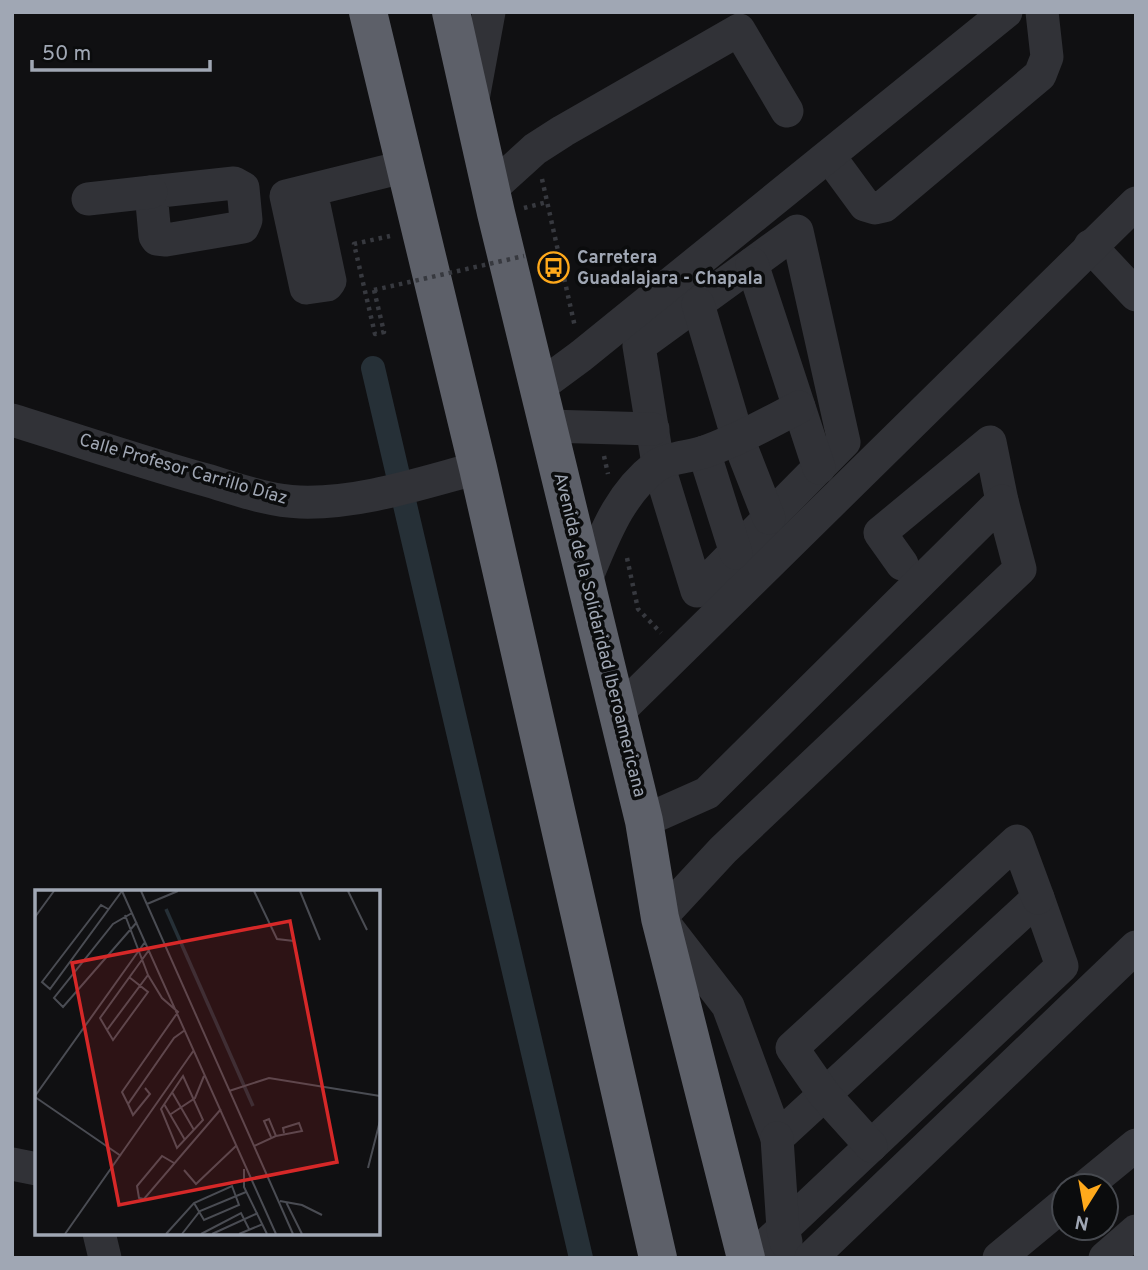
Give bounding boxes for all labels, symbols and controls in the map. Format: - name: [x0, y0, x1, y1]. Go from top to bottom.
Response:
- scale bar: [32, 28, 210, 72]
- text: 50 m: [42, 41, 91, 68]
- place label: Carretera Guadalajara - Chapala: [577, 247, 763, 291]
- bus stop icon: Carretera Guadalajara - Chapala: [537, 251, 571, 285]
- street label: Calle Profesor Carrillo Díaz: [76, 429, 290, 511]
- street label: Avenida de la Solidaridad Iberoamericana: [547, 470, 651, 800]
- inset map: [35, 890, 380, 1235]
- north arrow: [1050, 1172, 1120, 1242]
- text: N: [1073, 1209, 1091, 1235]

